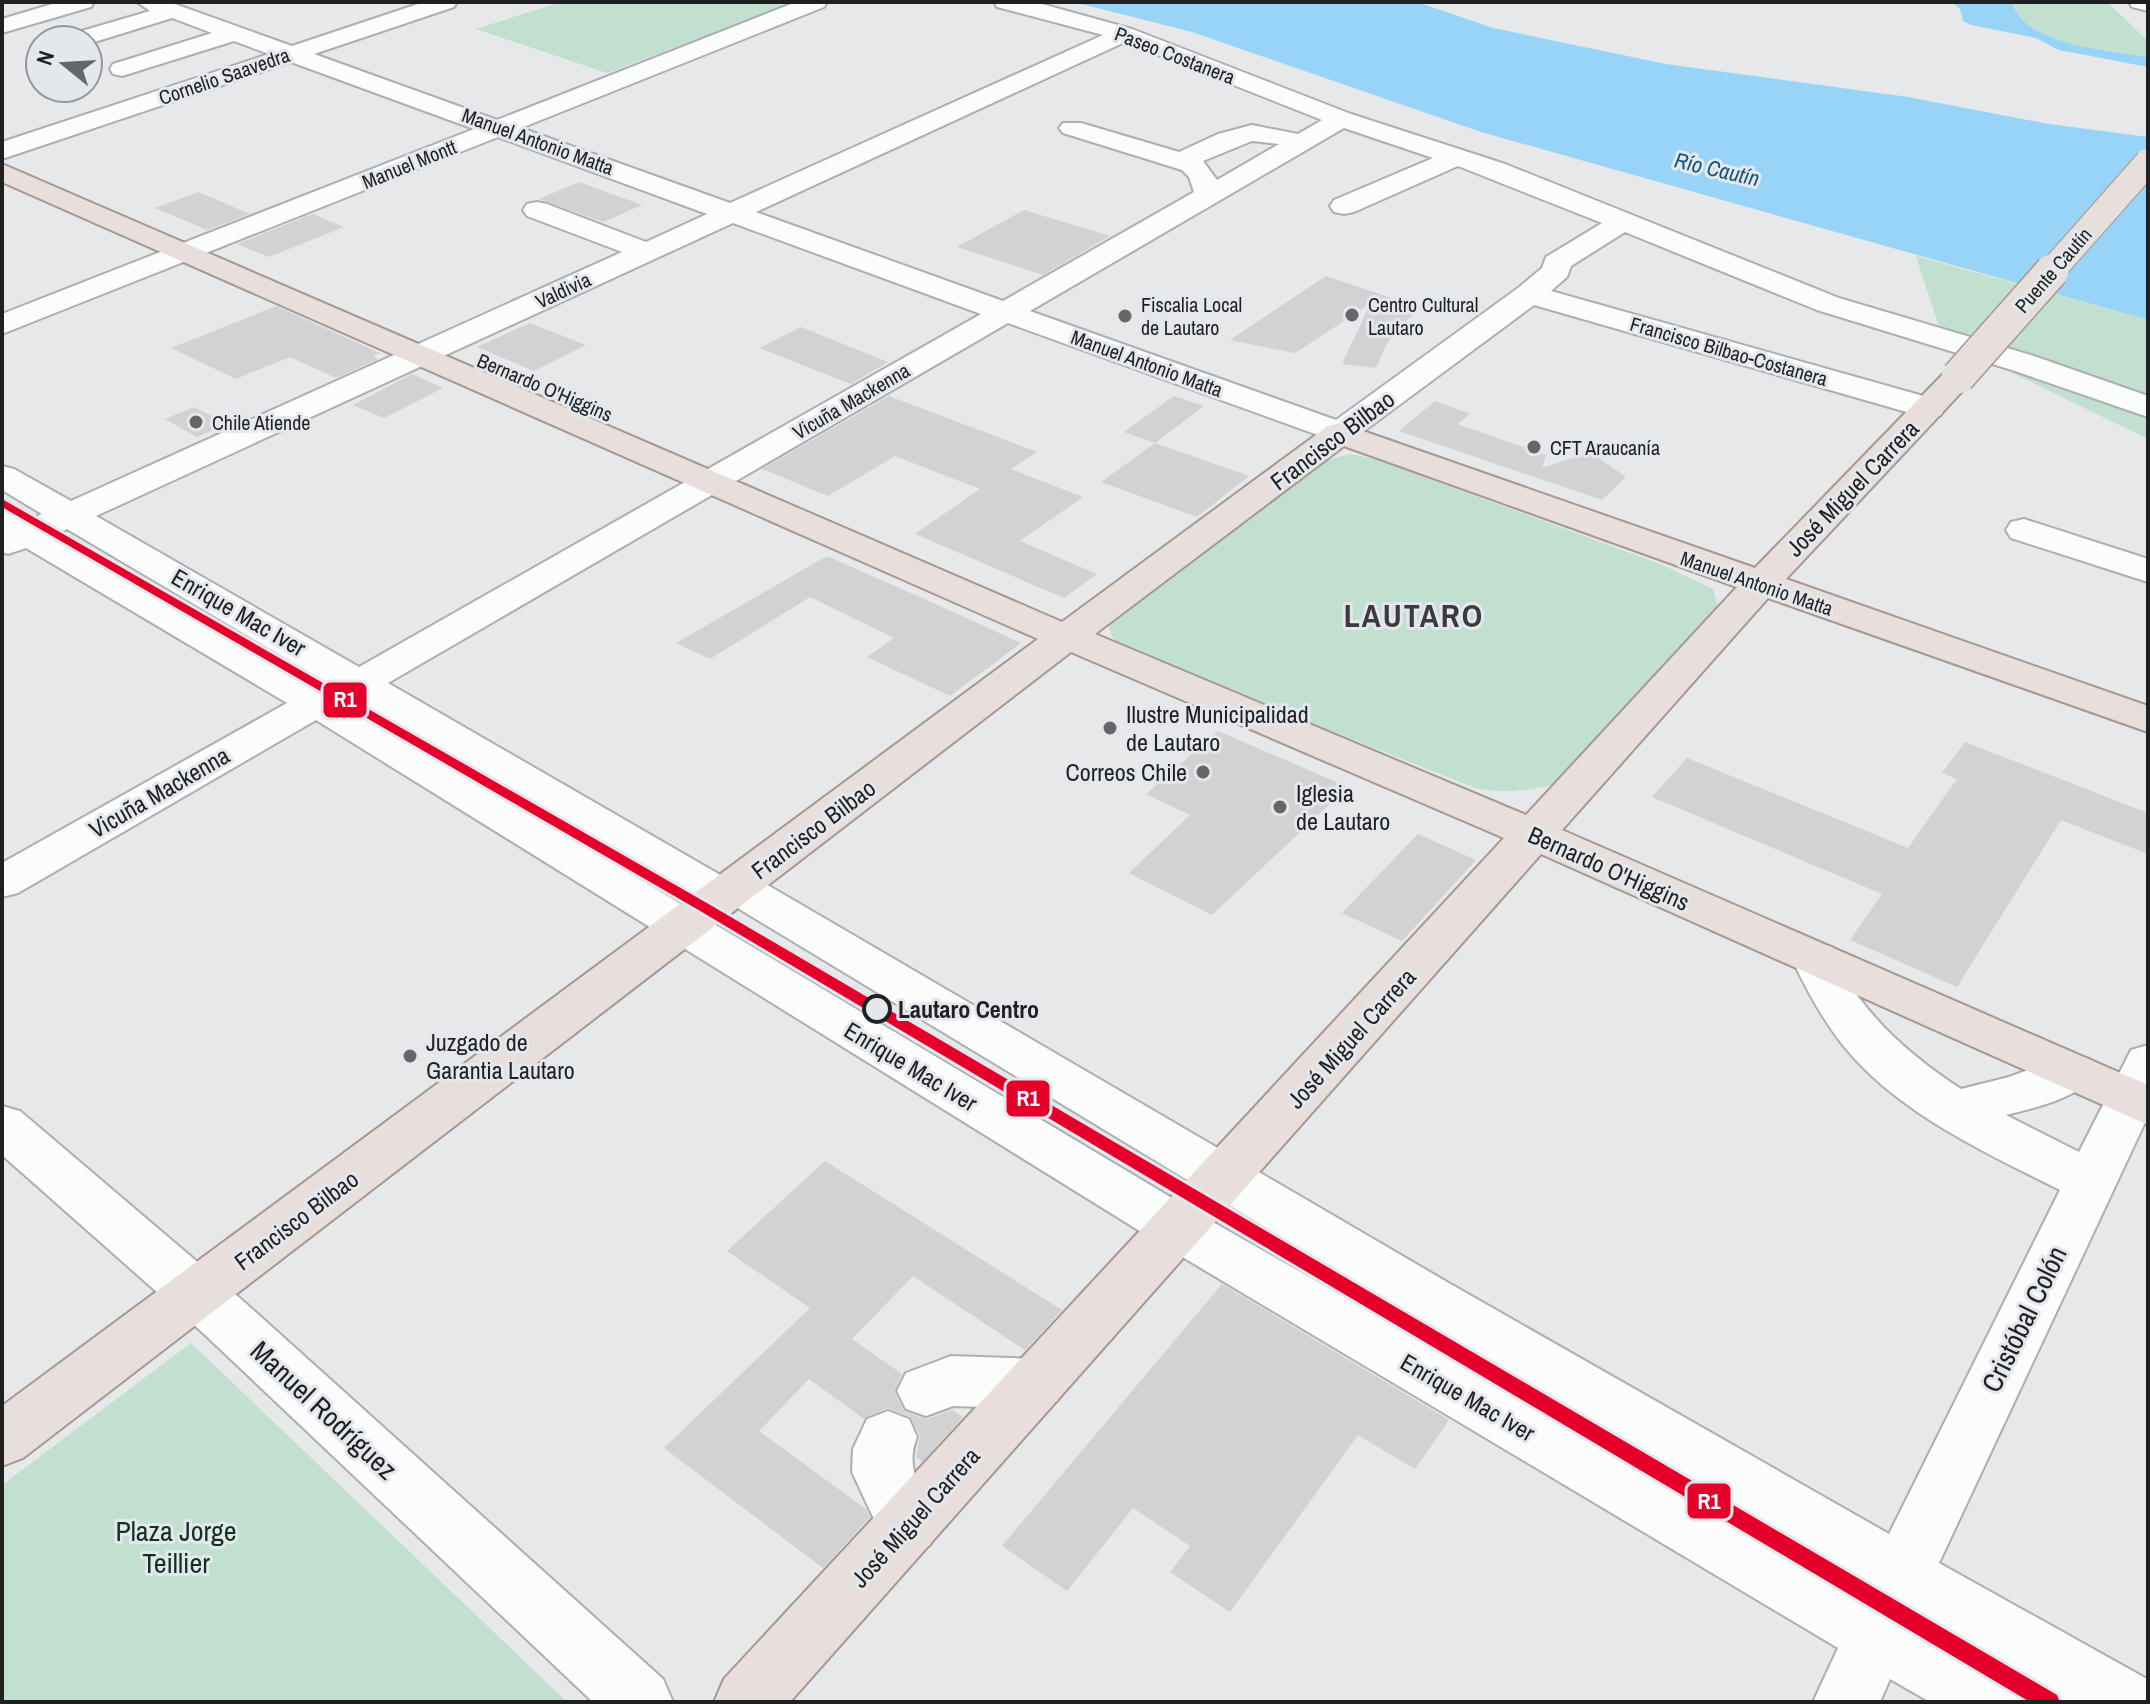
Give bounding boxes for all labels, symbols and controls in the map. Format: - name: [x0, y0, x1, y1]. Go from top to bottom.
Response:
- street label: Paseo Costanera: [1111, 20, 1239, 90]
- north arrow: [24, 24, 104, 104]
- street label: Cornelio Saavedra: [155, 41, 293, 111]
- text: N: [29, 47, 61, 69]
- street label: Manuel Antonio Matta: [458, 101, 618, 181]
- street label: Manuel Montt: [358, 133, 461, 195]
- water label: Río Cautín: [1672, 145, 1762, 193]
- street label: Puente Cautín: [2008, 222, 2098, 318]
- street label: Valdivia: [531, 265, 595, 315]
- place label: Fiscalia Local de Lautaro: [1141, 291, 1242, 341]
- place label: Centro Cultural Lautaro: [1368, 291, 1478, 341]
- marker: Centro Cultural Lautaro: [1343, 306, 1361, 324]
- marker: Fiscalia Local de Lautaro: [1116, 307, 1134, 325]
- street label: Francisco Bilbao-Costanera: [1627, 310, 1831, 392]
- street label: Manuel Antonio Matta: [1067, 323, 1227, 403]
- street label: Bernardo O'Higgins: [473, 346, 617, 428]
- street label: Vicuña Mackenna: [788, 357, 914, 445]
- street label: Francisco Bilbao: [1263, 383, 1401, 497]
- place label: Chile Atiende: [212, 409, 310, 436]
- marker: Chile Atiende: [187, 413, 205, 431]
- street label: José Miguel Carrera: [1779, 413, 1925, 563]
- place label: CFT Araucanía: [1550, 434, 1660, 461]
- marker: CFT Araucanía: [1525, 438, 1543, 456]
- street label: Manuel Antonio Matta: [1677, 544, 1837, 622]
- street label: Enrique Mac Iver: [166, 561, 312, 664]
- district label: LAUTARO: [1344, 594, 1484, 637]
- line badge: R1: [322, 681, 368, 719]
- text: R1: [333, 684, 357, 714]
- place label: Ilustre Municipalidad de Lautaro: [1126, 698, 1309, 758]
- marker: Ilustre Municipalidad de Lautaro: [1101, 719, 1119, 737]
- street label: Vicuña Mackenna: [83, 739, 235, 845]
- place label: Correos Chile: [1066, 756, 1187, 788]
- marker: Correos Chile: [1194, 763, 1212, 781]
- street label: Francisco Bilbao: [744, 772, 882, 886]
- place label: Iglesia de Lautaro: [1296, 777, 1390, 837]
- marker: Iglesia de Lautaro: [1271, 798, 1289, 816]
- street label: Bernardo O'Higgins: [1523, 818, 1695, 918]
- street label: José Miguel Carrera: [1279, 961, 1423, 1115]
- place label: Lautaro Centro: [898, 993, 1039, 1025]
- marker: Lautaro Centro: [863, 995, 891, 1023]
- street label: Enrique Mac Iver: [839, 1014, 984, 1119]
- place label: Juzgado de Garantia Lautaro: [426, 1026, 575, 1086]
- marker: Juzgado de Garantia Lautaro: [401, 1047, 419, 1065]
- line badge: R1: [1005, 1079, 1051, 1118]
- text: R1: [1016, 1083, 1040, 1113]
- street label: Francisco Bilbao: [227, 1163, 365, 1277]
- street label: Cristóbal Colón: [1972, 1240, 2076, 1398]
- street label: Manuel Rodríguez: [242, 1332, 406, 1488]
- street label: Enrique Mac Iver: [1395, 1346, 1541, 1449]
- street label: José Miguel Carrera: [843, 1440, 987, 1594]
- line badge: R1: [1686, 1482, 1732, 1520]
- text: R1: [1697, 1486, 1721, 1516]
- park label: Plaza Jorge Teillier: [115, 1512, 237, 1582]

